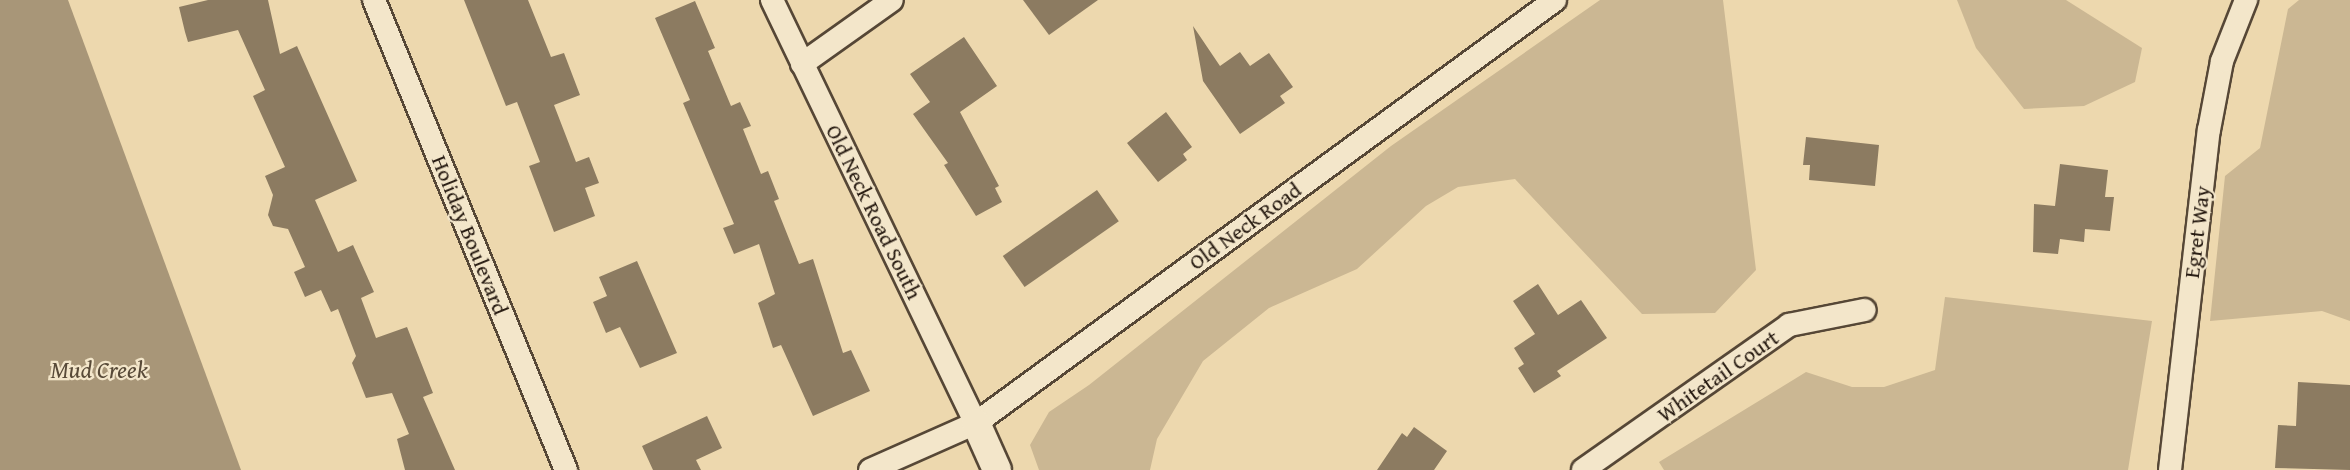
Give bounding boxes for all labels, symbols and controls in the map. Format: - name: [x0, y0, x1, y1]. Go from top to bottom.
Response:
- street label: Old Neck Road South: [820, 120, 928, 304]
- street label: Holiday Boulevard: [426, 151, 514, 319]
- street label: Old Neck Road: [1184, 176, 1306, 276]
- street label: Egret Way: [2178, 184, 2216, 280]
- street label: Whitetail Court: [1652, 324, 1784, 428]
- water label: Mud Creek: [50, 356, 148, 384]

